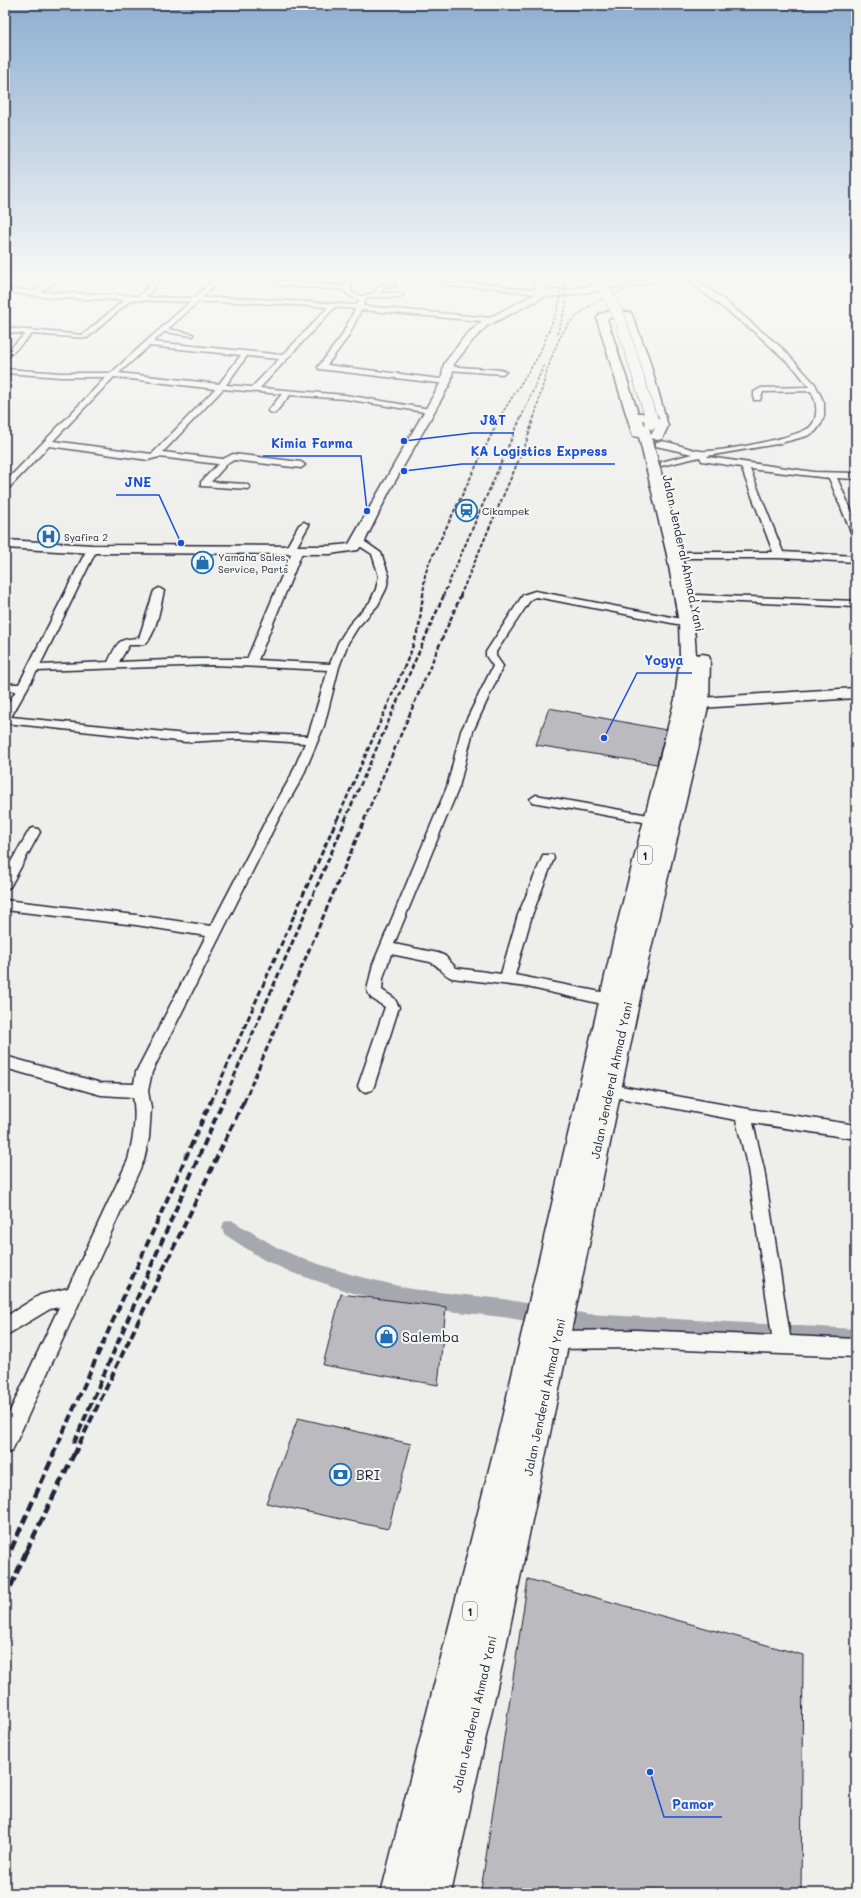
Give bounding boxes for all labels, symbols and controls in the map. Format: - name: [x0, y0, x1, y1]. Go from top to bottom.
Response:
- callout: J&T: [472, 408, 514, 433]
- text: J&T: [480, 411, 506, 428]
- callout: Kimia Farma: [263, 431, 361, 456]
- text: Kimia Farma: [271, 434, 353, 451]
- callout: KA Logistics Express: [462, 439, 615, 464]
- text: KA Logistics Express: [471, 442, 607, 459]
- callout: JNE: [116, 470, 159, 495]
- text: JNE: [125, 473, 151, 490]
- street label: Jalan Jenderal Ahmad Yani: [660, 473, 708, 633]
- station icon: Cikampek: [453, 498, 479, 524]
- place label: Cikampek: [482, 504, 529, 518]
- hospital icon: Syafira 2: [35, 524, 61, 550]
- place label: Syafira 2: [64, 530, 108, 544]
- shop icon: Yamaha Sales, Service, Parts: [190, 550, 216, 576]
- place label: Yamaha Sales, Service, Parts: [218, 550, 288, 576]
- callout: Yogya: [637, 648, 692, 673]
- text: Yogya: [644, 651, 684, 669]
- road number: 1: [638, 846, 652, 864]
- street label: Jalan Jenderal Ahmad Yani: [587, 1000, 635, 1160]
- street label: Jalan Jenderal Ahmad Yani: [520, 1317, 568, 1477]
- shop icon: Salemba: [374, 1323, 400, 1349]
- place label: Salemba: [402, 1327, 460, 1346]
- bank icon: BRI: [327, 1461, 353, 1487]
- place label: BRI: [356, 1465, 380, 1484]
- road number: 1: [463, 1602, 477, 1620]
- street label: Jalan Jenderal Ahmad Yani: [448, 1634, 500, 1794]
- callout: Pamor: [664, 1792, 722, 1817]
- text: Pamor: [672, 1795, 714, 1812]

